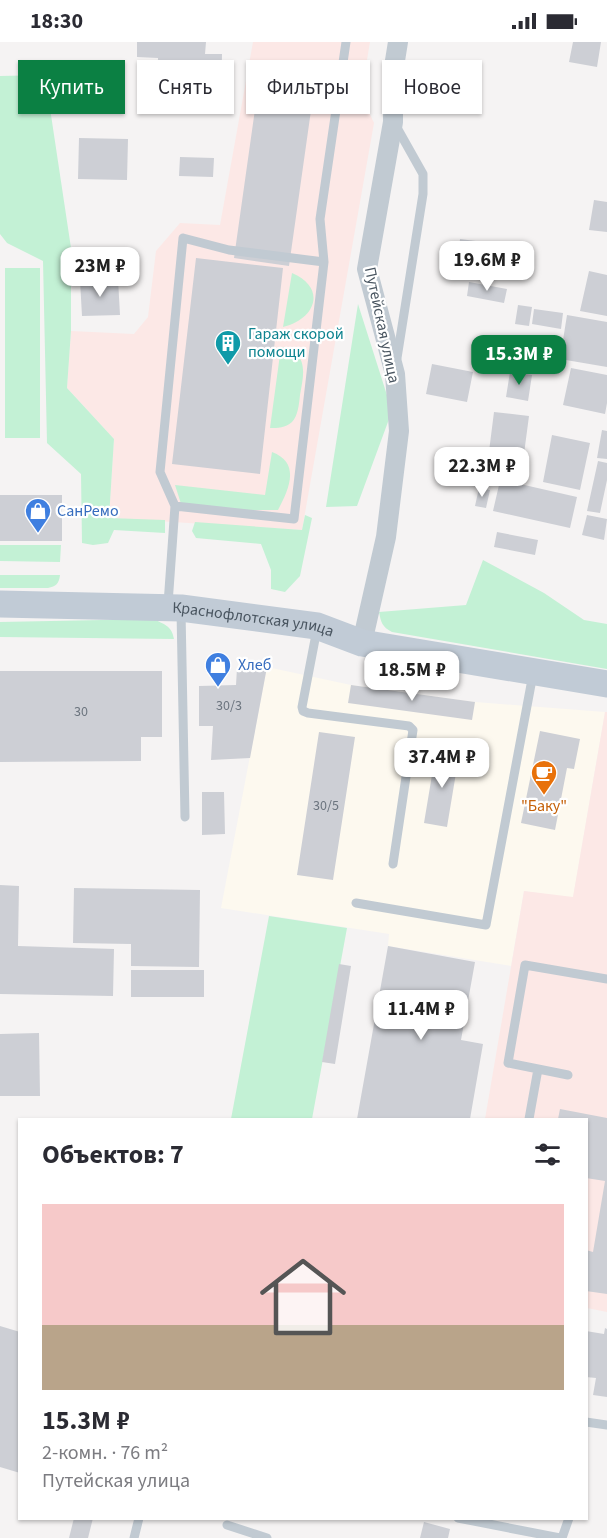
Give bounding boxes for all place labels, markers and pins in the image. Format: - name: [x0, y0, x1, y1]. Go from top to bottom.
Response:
- pin: 19.6M ₽: [432, 241, 542, 292]
- pin: 23M ₽: [58, 247, 142, 298]
- place label: Гараж скорой помощи: [248, 323, 344, 363]
- building icon: Гараж скорой помощи: [213, 328, 243, 366]
- pin: 15.3M ₽: [464, 335, 574, 386]
- pin: 22.3M ₽: [427, 447, 537, 498]
- shop icon: СанРемо: [23, 496, 53, 534]
- place label: СанРемо: [57, 500, 119, 522]
- shop icon: Хлеб: [203, 650, 233, 688]
- pin: 18.5M ₽: [357, 651, 467, 702]
- place label: Хлеб: [238, 654, 271, 676]
- pin: 37.4M ₽: [387, 738, 497, 789]
- cafe icon: "Баку": [529, 758, 559, 796]
- place label: "Баку": [521, 795, 567, 817]
- pin: 11.4M ₽: [366, 990, 476, 1041]

